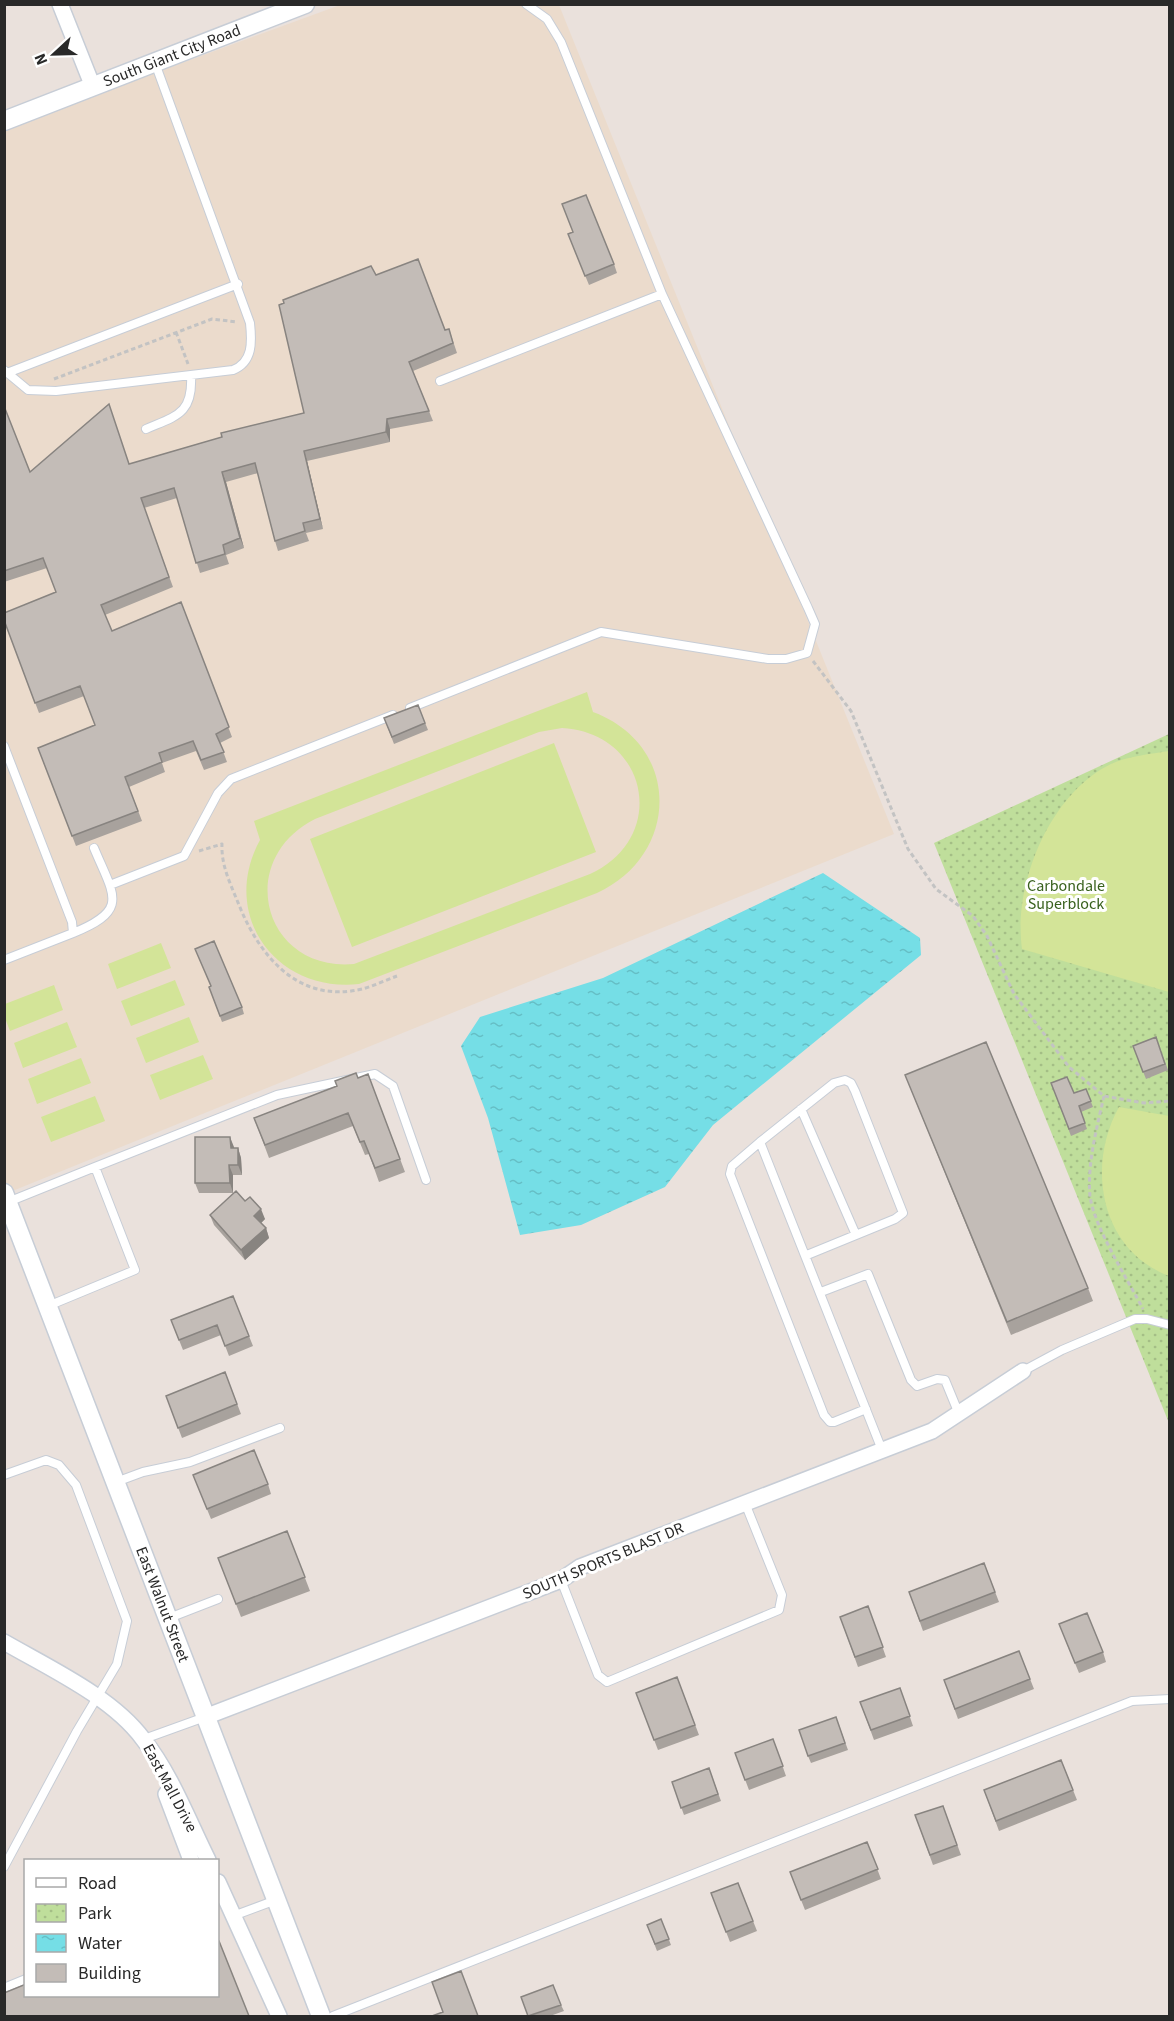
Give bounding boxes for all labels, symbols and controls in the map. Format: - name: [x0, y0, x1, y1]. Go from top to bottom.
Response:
- street label: South Giant City Road: [100, 19, 244, 93]
- north arrow: [24, 24, 84, 84]
- text: N: [29, 50, 53, 68]
- park label: Carbondale Superblock: [1027, 875, 1105, 915]
- street label: SOUTH SPORTS BLAST DR: [519, 1517, 687, 1605]
- street label: East Walnut Street: [130, 1544, 195, 1666]
- street label: East Mall Drive: [137, 1740, 203, 1836]
- legend: [24, 1859, 219, 1997]
- text: Road: [78, 1871, 117, 1896]
- text: Park: [78, 1901, 112, 1926]
- text: Water: [78, 1931, 122, 1956]
- text: Building: [78, 1961, 141, 1986]

